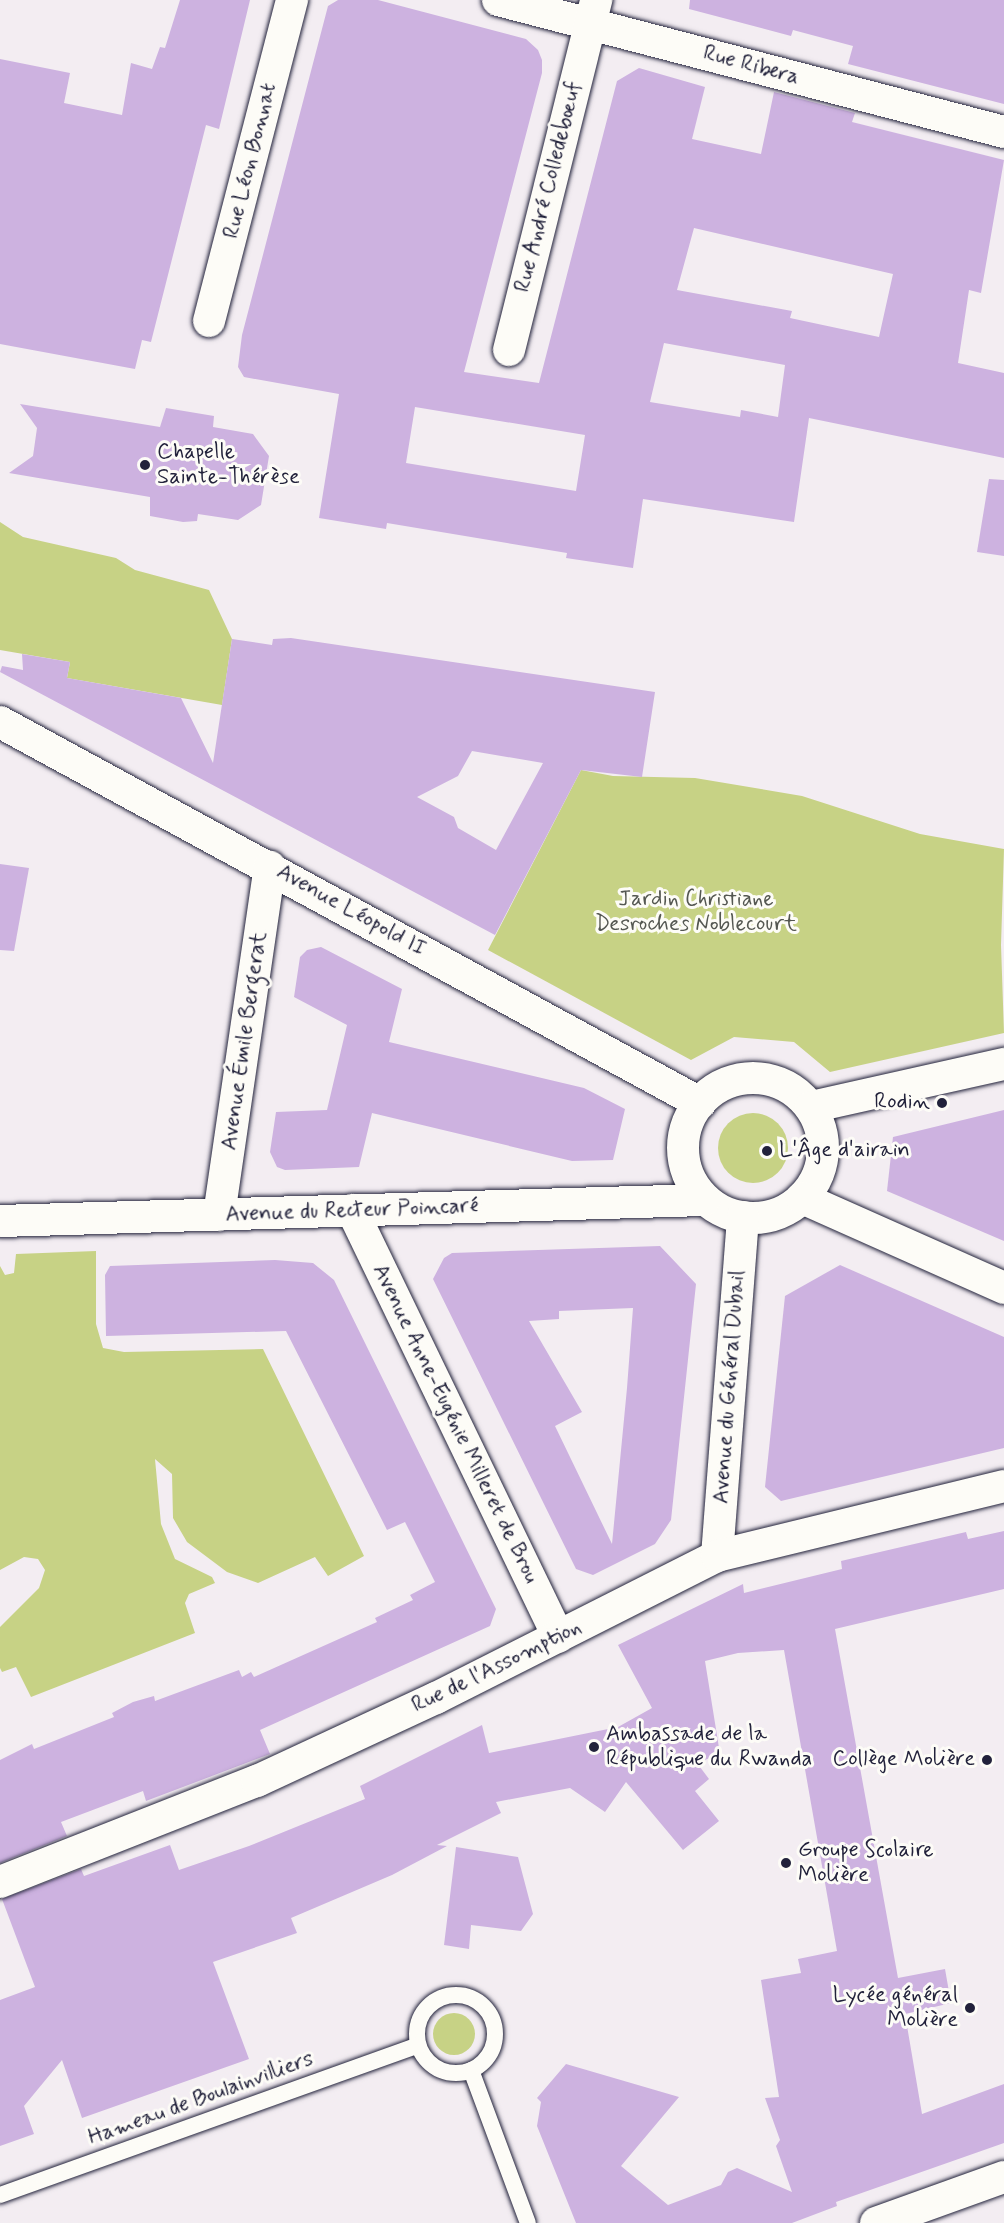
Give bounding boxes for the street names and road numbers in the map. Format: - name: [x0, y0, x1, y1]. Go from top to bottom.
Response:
- street label: Rue Ribera: [700, 41, 802, 91]
- street label: Rue Léon Bonnat: [218, 79, 284, 243]
- street label: Rue André Colledebœuf: [510, 79, 588, 295]
- street label: Avenue Léopold II: [269, 858, 433, 964]
- street label: Avenue Émile Bergerat: [217, 932, 273, 1150]
- street label: Avenue du Recteur Poincaré: [225, 1193, 479, 1229]
- street label: Avenue Anne-Eugénie Milleret de Brou: [367, 1261, 543, 1587]
- street label: Avenue du Général Dubail: [709, 1268, 751, 1506]
- street label: Rue de l'Assomption: [408, 1614, 586, 1720]
- street label: Hameau de Boulainvilliers: [80, 2044, 322, 2154]

